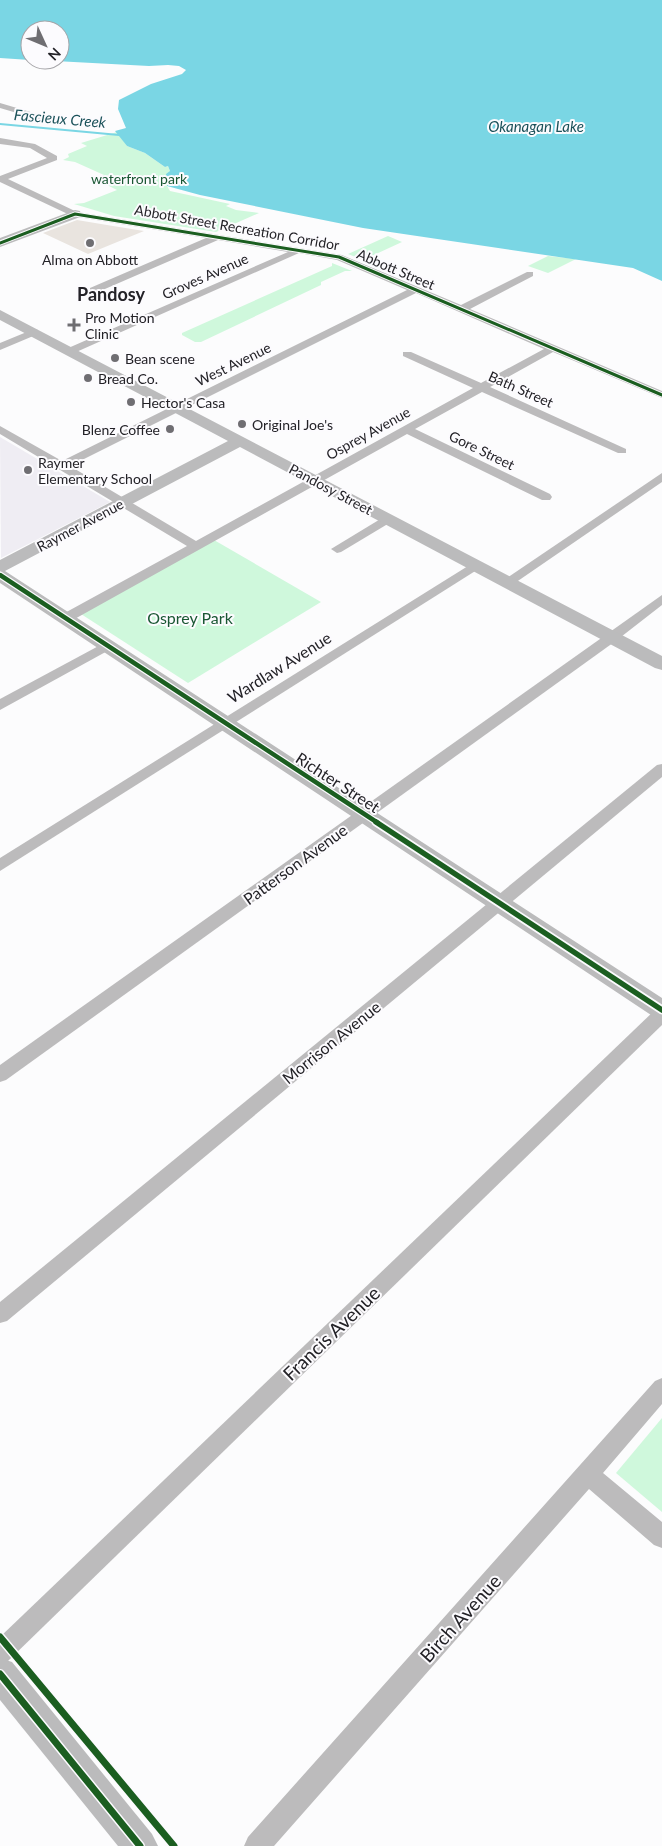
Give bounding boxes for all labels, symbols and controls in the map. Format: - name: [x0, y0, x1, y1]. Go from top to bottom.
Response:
- north arrow: [20, 20, 70, 70]
- text: N: [45, 45, 65, 64]
- water label: Fascieux Creek: [13, 105, 108, 131]
- water label: Okanagan Lake: [488, 117, 584, 135]
- park label: waterfront park: [91, 170, 188, 187]
- street label: Abbott Street Recreation Corridor: [133, 201, 341, 253]
- marker: Alma on Abbott: [84, 237, 96, 249]
- street label: Abbott Street: [354, 245, 438, 293]
- street label: Groves Avenue: [159, 249, 251, 303]
- place label: Alma on Abbott: [42, 251, 139, 268]
- district label: Pandosy: [77, 283, 145, 305]
- place label: Pro Motion Clinic: [85, 309, 155, 342]
- marker: Pro Motion Clinic: [67, 318, 81, 332]
- street label: West Avenue: [193, 338, 273, 390]
- place label: Bean scene: [125, 350, 195, 367]
- marker: Bean scene: [109, 352, 121, 364]
- street label: Bath Street: [486, 367, 556, 411]
- place label: Bread Co.: [98, 370, 158, 387]
- marker: Bread Co.: [82, 372, 94, 384]
- place label: Hector's Casa: [141, 394, 225, 411]
- marker: Hector's Casa: [125, 396, 137, 408]
- street label: Osprey Avenue: [323, 403, 413, 463]
- place label: Original Joe's: [252, 416, 333, 433]
- marker: Original Joe's: [236, 418, 248, 430]
- place label: Blenz Coffee: [82, 421, 160, 438]
- marker: Blenz Coffee: [164, 423, 176, 435]
- street label: Gore Street: [446, 427, 518, 473]
- place label: Raymer Elementary School: [38, 454, 152, 487]
- street label: Pandosy Street: [286, 460, 376, 518]
- marker: Raymer Elementary School: [22, 464, 34, 476]
- street label: Raymer Avenue: [34, 495, 126, 555]
- park label: Osprey Park: [147, 608, 234, 627]
- street label: Wardlaw Avenue: [224, 628, 334, 706]
- street label: Richter Street: [293, 748, 384, 816]
- street label: Patterson Avenue: [239, 820, 351, 908]
- street label: Morrison Avenue: [278, 997, 384, 1087]
- street label: Francis Avenue: [278, 1281, 384, 1385]
- street label: Birch Avenue: [415, 1569, 505, 1667]

